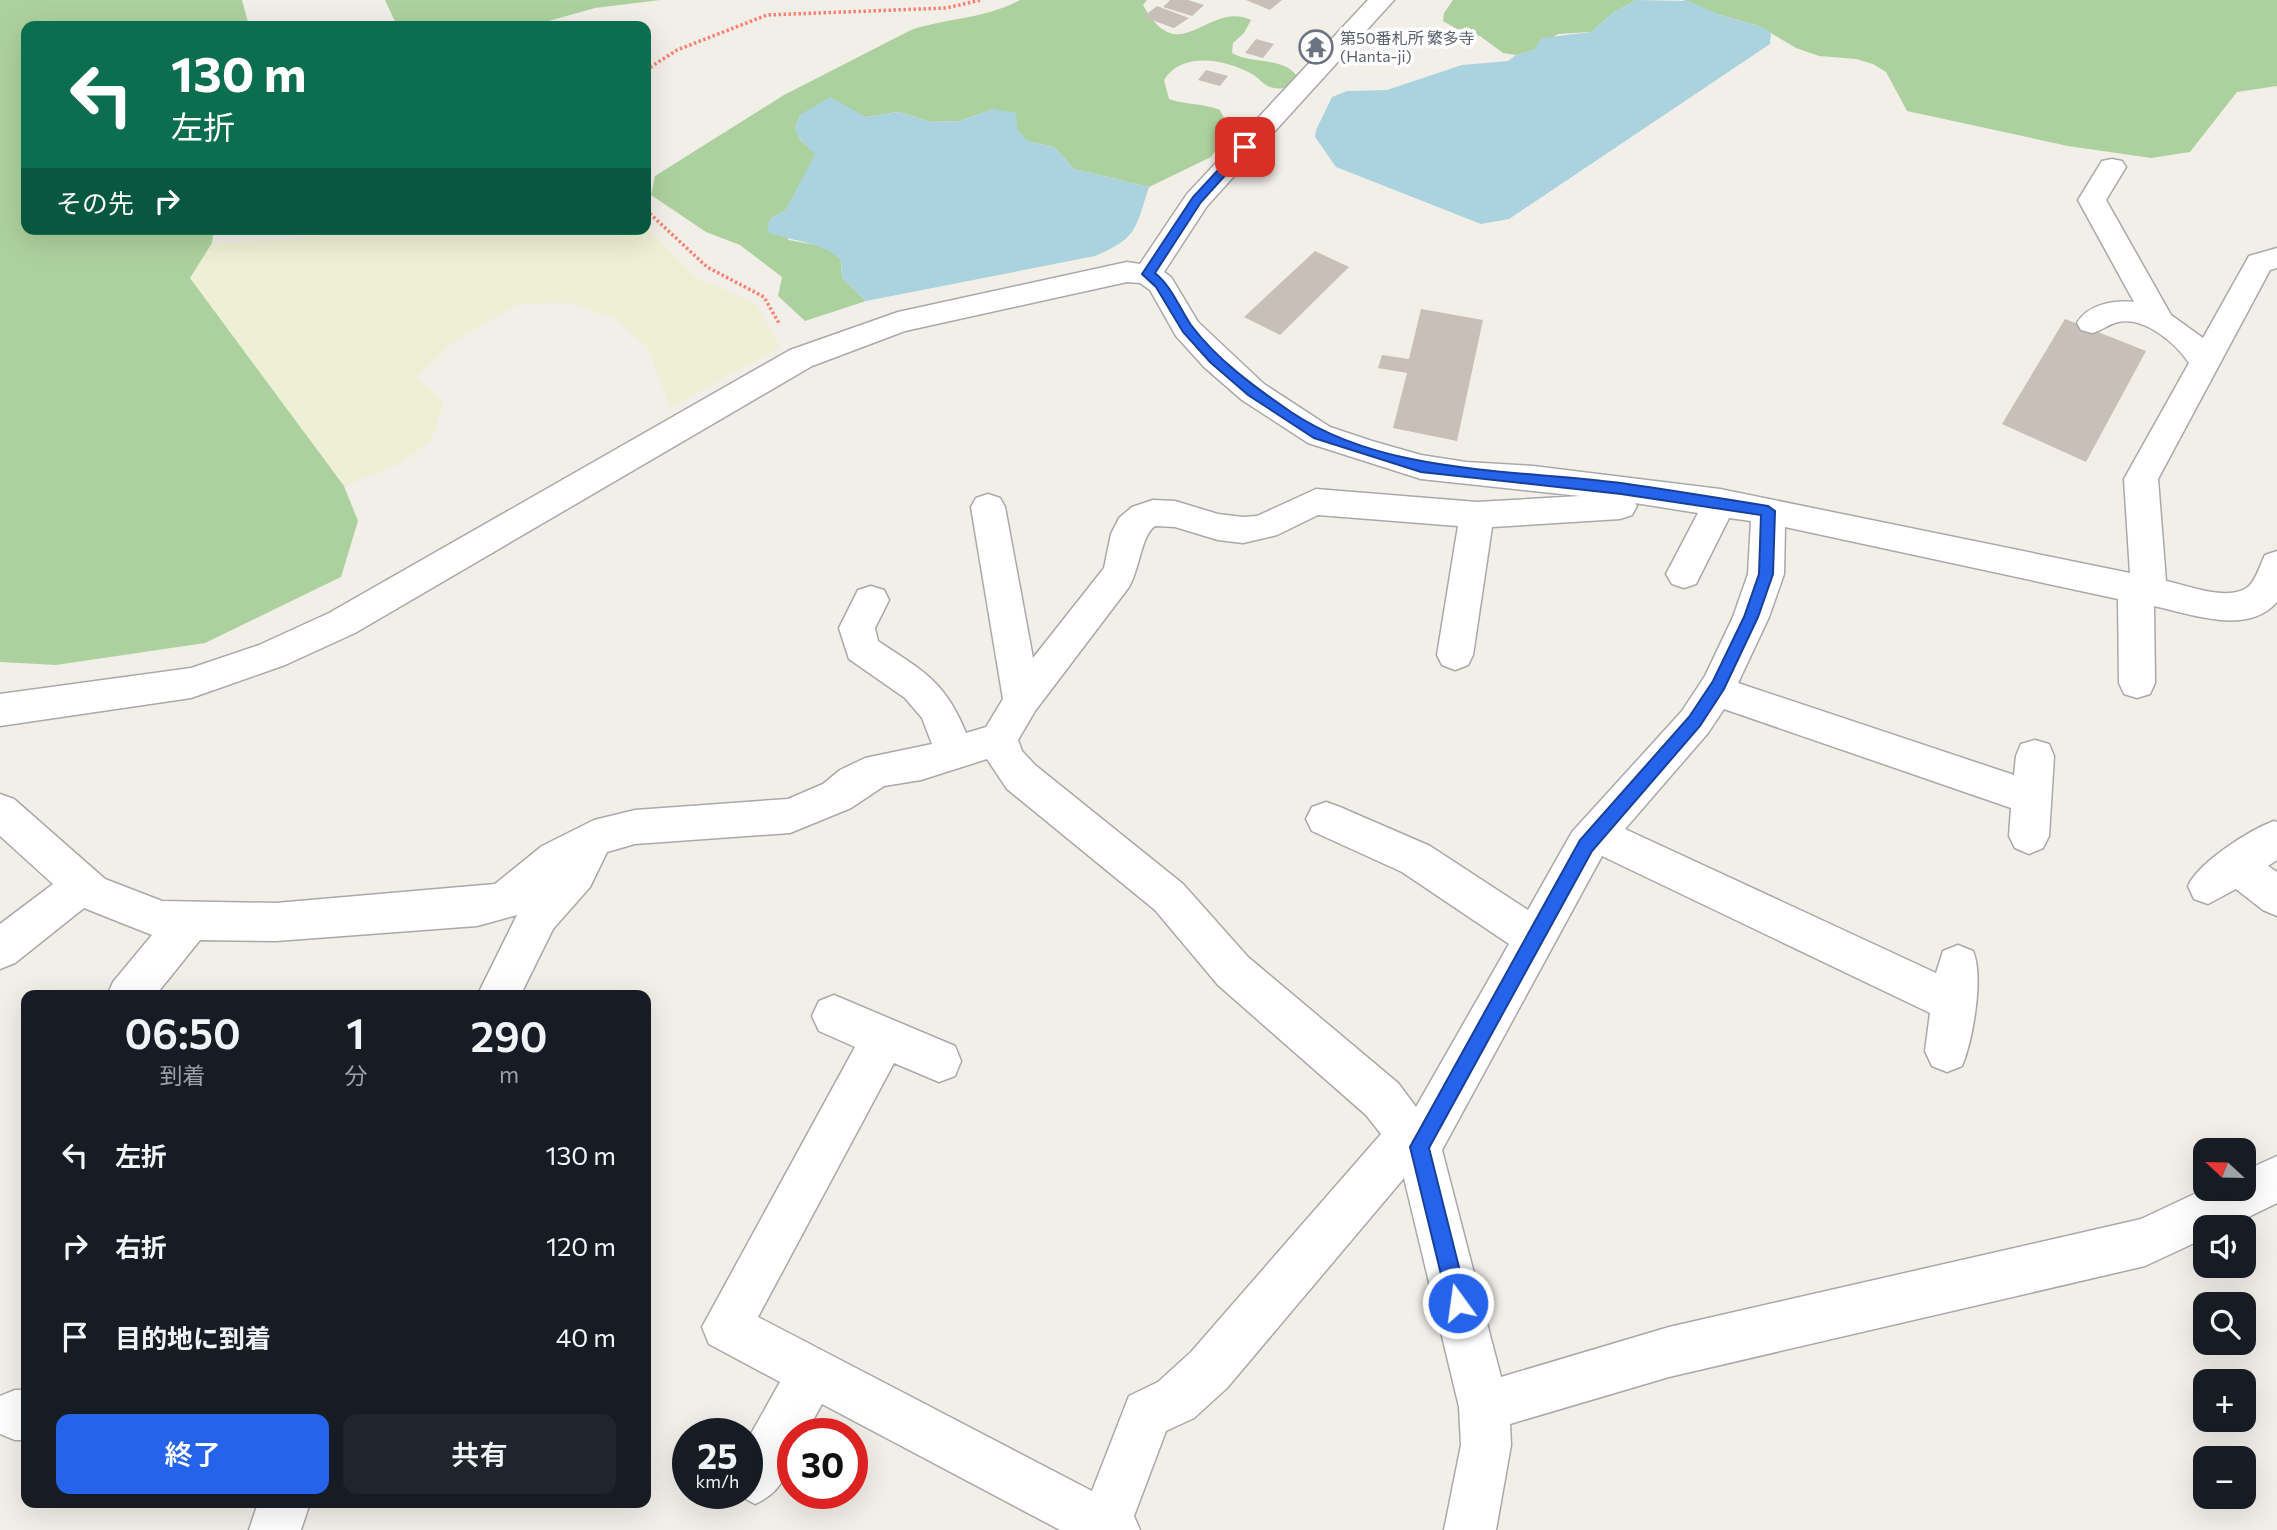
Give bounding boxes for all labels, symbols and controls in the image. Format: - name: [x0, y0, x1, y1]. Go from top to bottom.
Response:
- temple icon: 第50番札所 繁多寺 (Hanta-ji): [1297, 28, 1335, 66]
- place label: 第50番札所 繁多寺 (Hanta-ji): [1340, 28, 1475, 65]
- text: 130 m: [171, 42, 306, 102]
- icon: left: [56, 49, 147, 140]
- text: 左折: [171, 106, 235, 146]
- pin: [1215, 117, 1275, 177]
- icon: arrive: [1226, 128, 1264, 166]
- icon: right: [148, 182, 186, 220]
- text: その先: [56, 187, 134, 218]
- text: 06:50: [124, 1006, 241, 1058]
- text: 1: [346, 1006, 365, 1058]
- text: 290: [471, 1009, 548, 1061]
- text: m: [499, 1060, 519, 1088]
- text: 到着: [160, 1061, 206, 1089]
- text: 分: [344, 1061, 367, 1089]
- icon: left: [56, 1136, 94, 1174]
- north arrow: [2193, 1138, 2256, 1200]
- map controls: [2193, 1138, 2256, 1509]
- text: 130 m: [545, 1139, 616, 1170]
- text: 左折: [115, 1140, 167, 1171]
- button: sound: [2193, 1215, 2256, 1278]
- icon: right: [56, 1227, 94, 1265]
- text: 120 m: [546, 1230, 616, 1261]
- text: 右折: [115, 1231, 167, 1262]
- position arrow: [1421, 1266, 1495, 1340]
- button: search: [2193, 1292, 2256, 1355]
- icon: arrive: [56, 1318, 94, 1356]
- text: 40 m: [556, 1321, 616, 1352]
- text: 目的地に到着: [115, 1322, 271, 1353]
- button: +: [2193, 1369, 2256, 1432]
- button: 終了: [56, 1414, 329, 1494]
- button: 共有: [343, 1414, 616, 1494]
- speed limit sign: 30: [777, 1418, 868, 1509]
- text: 25: [697, 1433, 738, 1476]
- button: −: [2193, 1446, 2256, 1509]
- text: km/h: [696, 1470, 739, 1492]

